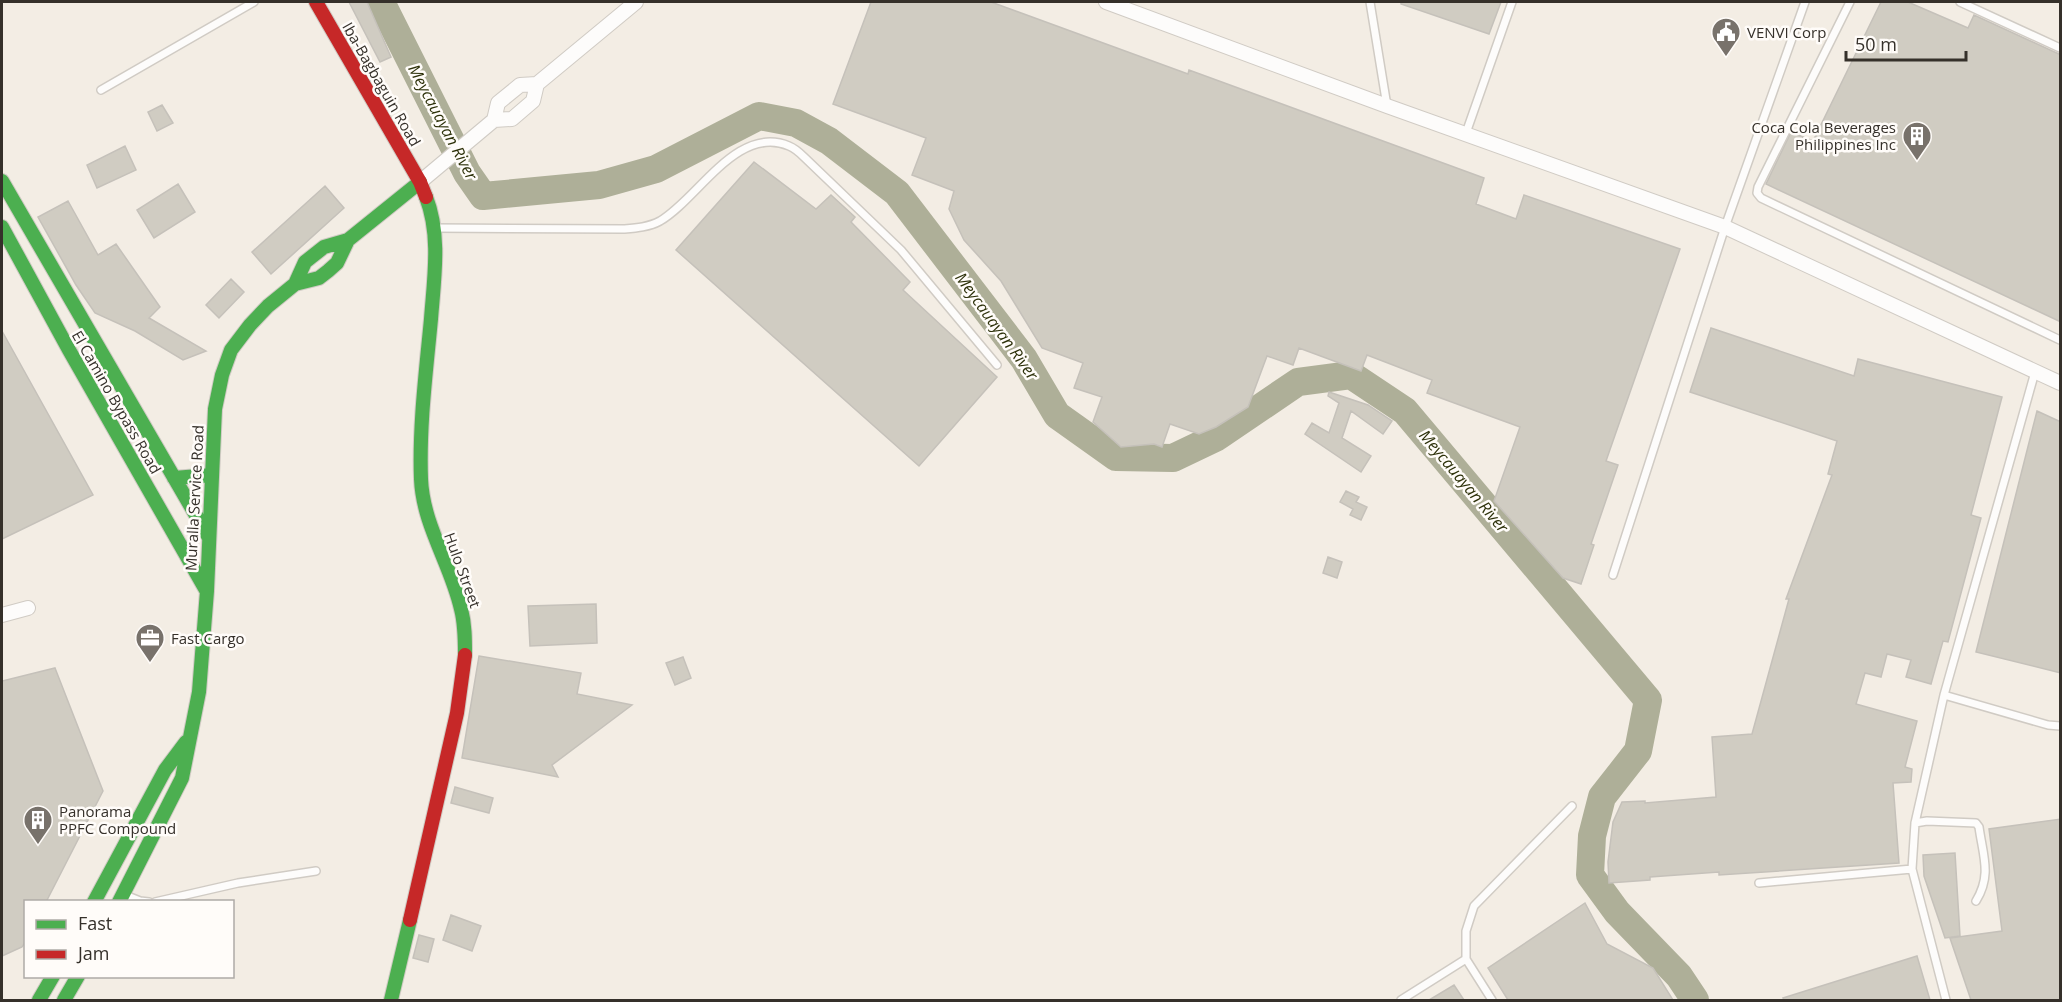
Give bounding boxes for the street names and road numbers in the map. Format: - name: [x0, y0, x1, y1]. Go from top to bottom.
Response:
- street label: Iba-Bagbaguin Road: [338, 18, 426, 150]
- street label: El Camino Bypass Road: [68, 327, 166, 477]
- street label: Muralla Service Road: [180, 424, 208, 572]
- street label: Hulo Street: [440, 530, 486, 610]

